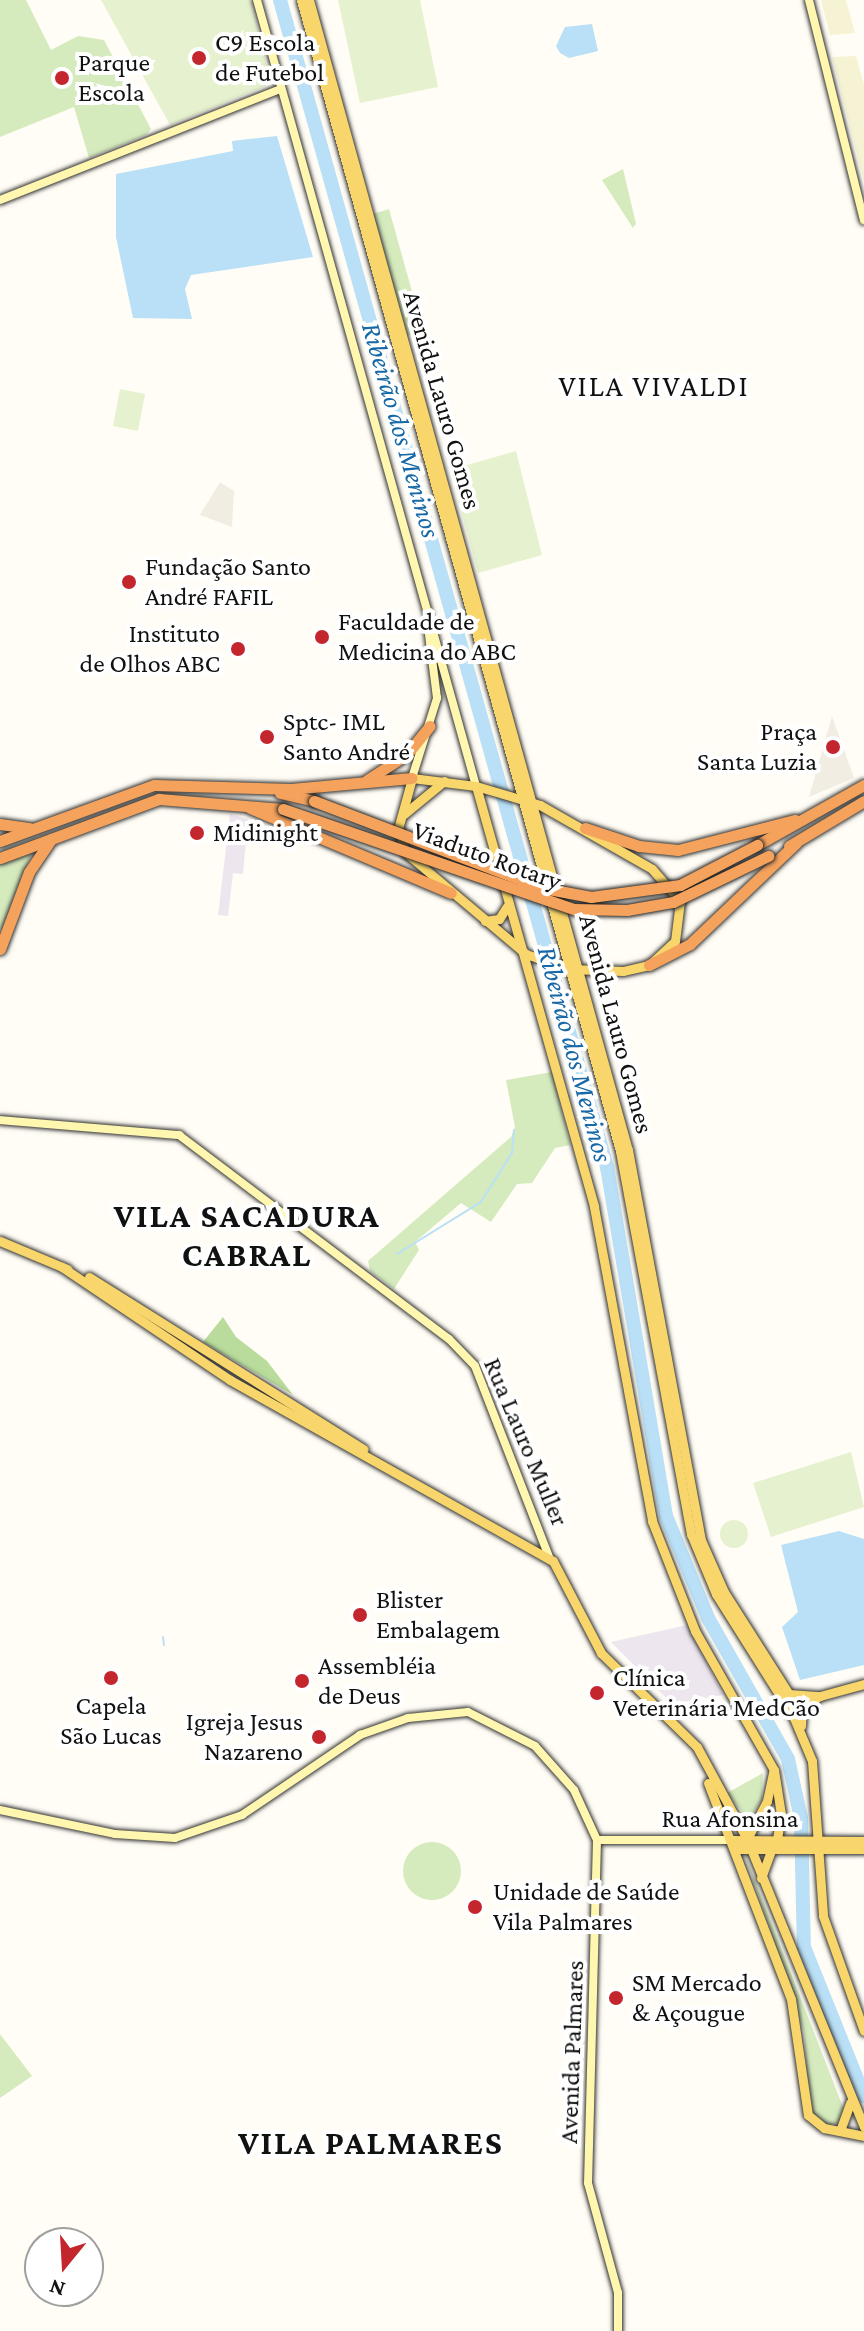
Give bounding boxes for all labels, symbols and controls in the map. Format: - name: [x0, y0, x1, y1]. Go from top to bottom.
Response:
- place label: C9 Escola de Futebol: [215, 27, 324, 88]
- place label: Parque Escola: [78, 47, 150, 108]
- marker: C9 Escola de Futebol: [190, 49, 208, 67]
- marker: Parque Escola: [53, 69, 71, 87]
- street label: Avenida Lauro Gomes: [396, 287, 488, 513]
- water label: Ribeirão dos Meninos: [354, 318, 448, 542]
- district label: VILA VIVALDI: [558, 368, 750, 404]
- place label: Fundação Santo André FAFIL: [145, 551, 311, 612]
- marker: Fundação Santo André FAFIL: [120, 573, 138, 591]
- place label: Faculdade de Medicina do ABC: [338, 606, 516, 668]
- place label: Instituto de Olhos ABC: [79, 618, 220, 680]
- marker: Faculdade de Medicina do ABC: [313, 628, 331, 646]
- marker: Instituto de Olhos ABC: [227, 638, 249, 660]
- place label: Sptc- IML Santo André: [283, 706, 410, 768]
- place label: Praça Santa Luzia: [697, 716, 817, 778]
- marker: Sptc- IML Santo André: [258, 728, 276, 746]
- marker: Praça Santa Luzia: [824, 738, 842, 756]
- street label: Viaduto Rotary: [408, 815, 566, 897]
- place label: Midinight: [213, 817, 318, 849]
- marker: Midinight: [188, 824, 206, 842]
- street label: Avenida Lauro Gomes: [572, 911, 660, 1137]
- water label: Ribeirão dos Meninos: [530, 942, 620, 1166]
- district label: VILA SACADURA CABRAL: [114, 1195, 380, 1274]
- street label: Rua Lauro Muller: [477, 1353, 575, 1531]
- place label: Blister Embalagem: [376, 1584, 500, 1646]
- marker: Blister Embalagem: [351, 1606, 369, 1624]
- place label: Assembléia de Deus: [318, 1650, 436, 1712]
- place label: Clínica Veterinária MedCão: [613, 1662, 820, 1724]
- marker: Capela São Lucas: [102, 1669, 120, 1687]
- marker: Assembléia de Deus: [293, 1672, 311, 1690]
- marker: Clínica Veterinária MedCão: [588, 1684, 606, 1702]
- place label: Capela São Lucas: [60, 1690, 162, 1752]
- place label: Igreja Jesus Nazareno: [186, 1706, 303, 1768]
- marker: Igreja Jesus Nazareno: [310, 1728, 328, 1746]
- street label: Rua Afonsina: [661, 1803, 799, 1835]
- place label: Unidade de Saúde Vila Palmares: [493, 1876, 679, 1938]
- marker: Unidade de Saúde Vila Palmares: [464, 1896, 486, 1918]
- street label: Avenida Palmares: [553, 1960, 591, 2144]
- place label: SM Mercado & Açougue: [632, 1967, 762, 2028]
- marker: SM Mercado & Açougue: [607, 1989, 625, 2007]
- district label: VILA PALMARES: [238, 2123, 504, 2163]
- north arrow: [24, 2227, 104, 2307]
- text: N: [46, 2274, 68, 2303]

